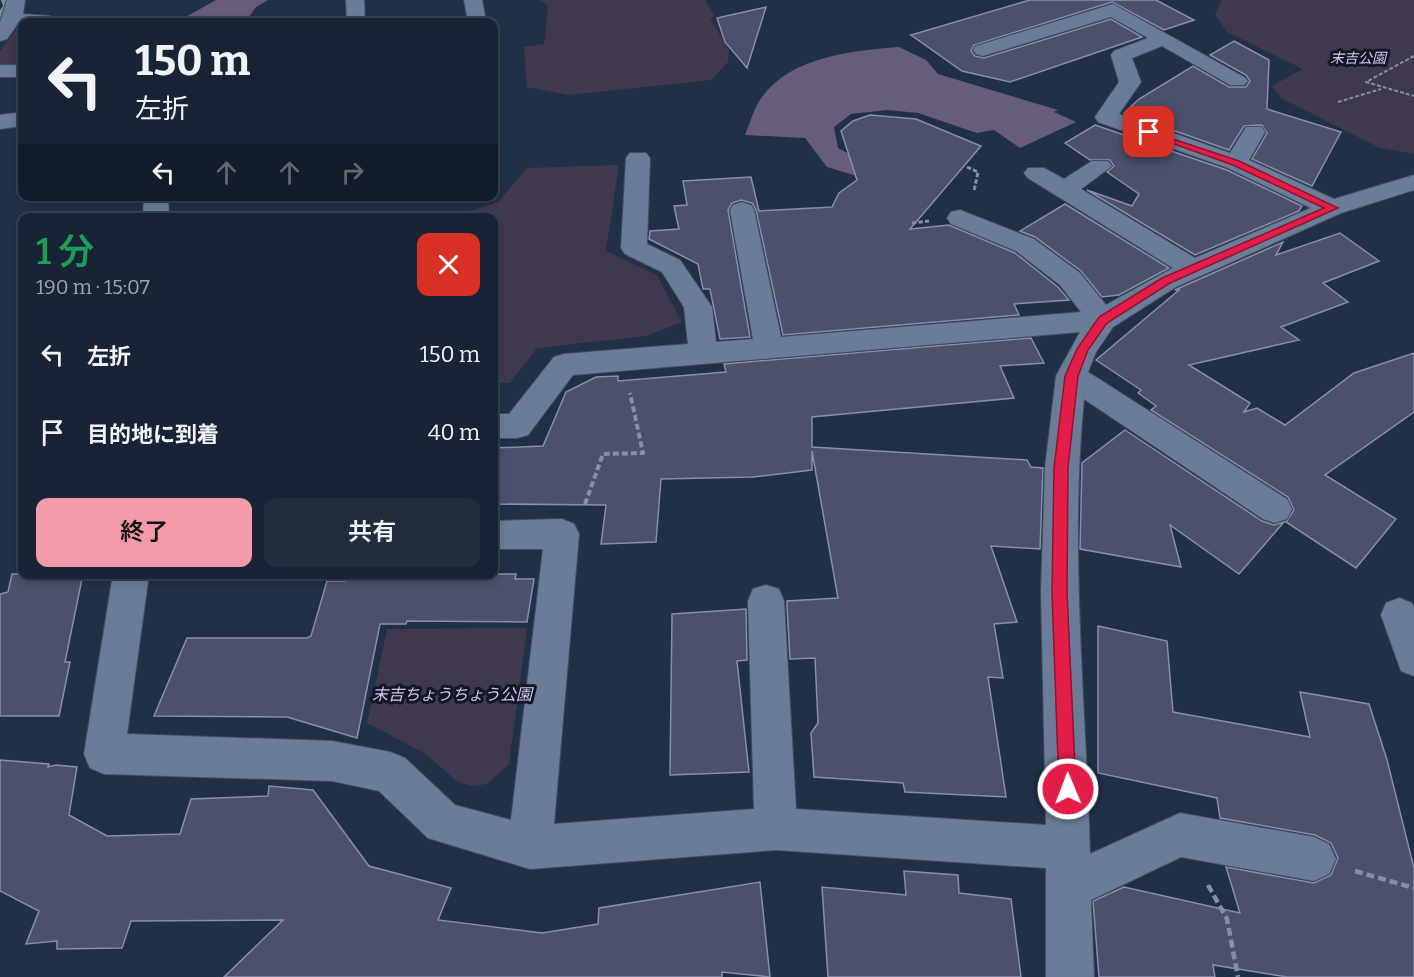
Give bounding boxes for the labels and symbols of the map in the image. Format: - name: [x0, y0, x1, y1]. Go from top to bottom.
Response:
- park label: 末吉公園: [1330, 50, 1388, 67]
- pin: [1123, 106, 1174, 157]
- park label: 末吉ちょうちょう公園: [372, 685, 534, 704]
- position arrow: [1036, 757, 1100, 821]

